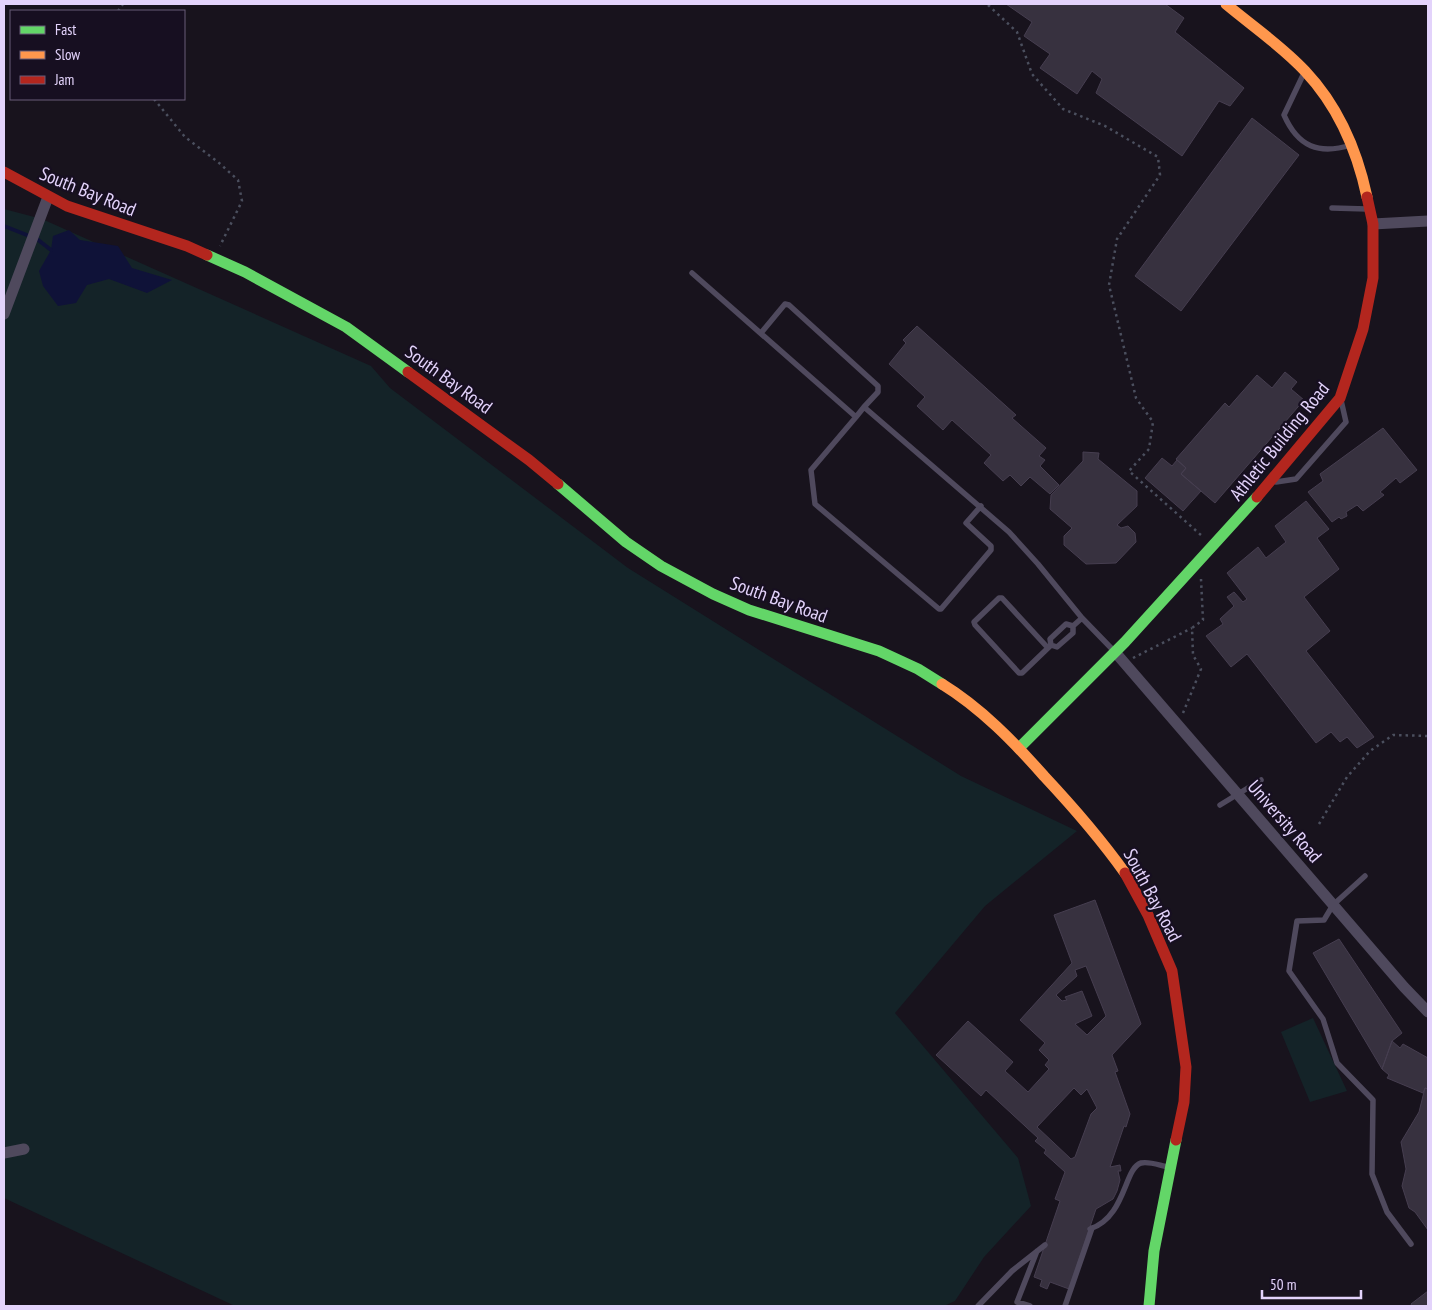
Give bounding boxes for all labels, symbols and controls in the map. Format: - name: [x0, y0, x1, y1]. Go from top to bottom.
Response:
- legend: [10, 10, 185, 100]
- text: Fast: [55, 20, 76, 39]
- text: Slow: [55, 45, 80, 64]
- text: Jam: [54, 70, 74, 89]
- street label: South Bay Road: [36, 161, 140, 221]
- street label: South Bay Road: [401, 339, 497, 419]
- street label: Athletic Building Road: [1224, 377, 1334, 505]
- street label: South Bay Road: [727, 570, 831, 628]
- street label: University Road: [1243, 775, 1327, 867]
- street label: South Bay Road: [1119, 844, 1187, 946]
- scale bar: [1262, 1268, 1361, 1300]
- text: 50 m: [1270, 1275, 1296, 1294]

